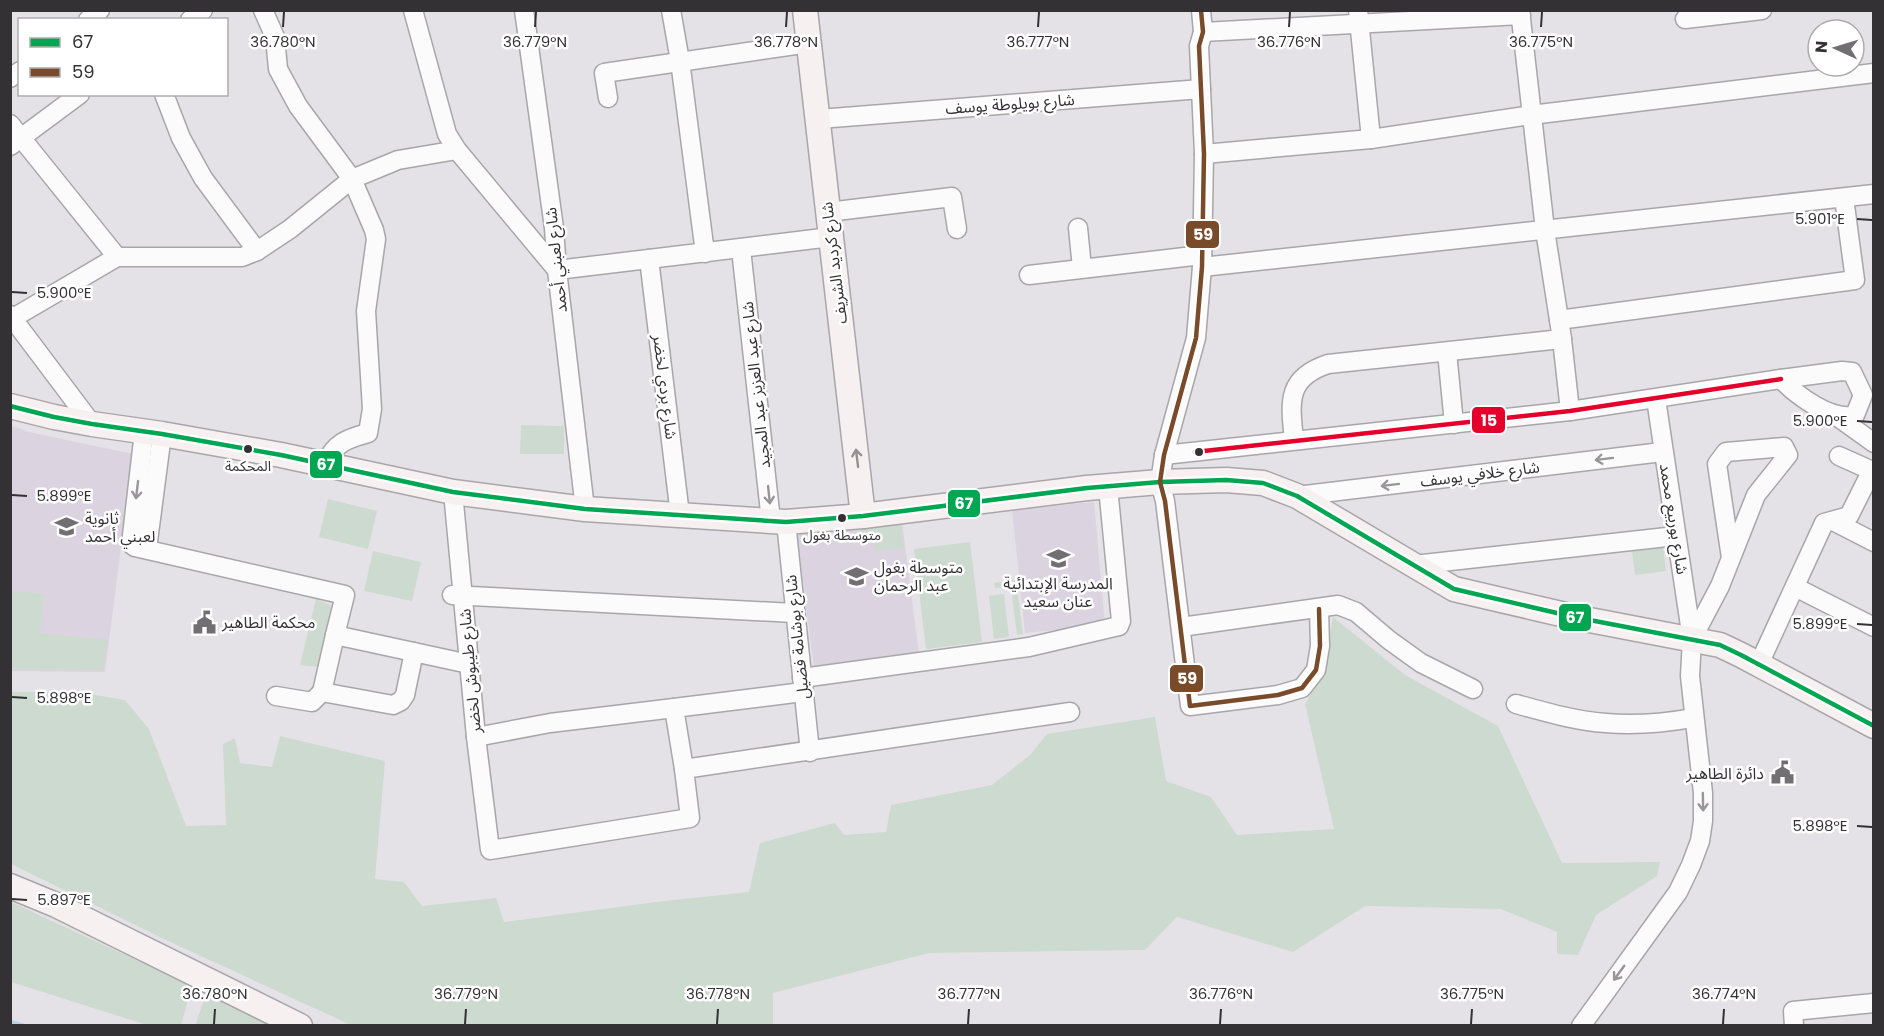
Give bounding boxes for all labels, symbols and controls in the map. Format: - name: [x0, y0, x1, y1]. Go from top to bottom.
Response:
- legend: [18, 18, 228, 96]
- north arrow: [1806, 18, 1866, 78]
- text: 67: [72, 29, 93, 54]
- text: 36.780°N: [250, 31, 316, 52]
- text: 36.779°N: [503, 31, 567, 52]
- text: 36.778°N: [754, 31, 818, 52]
- text: 36.777°N: [1007, 31, 1069, 52]
- text: 36.776°N: [1257, 31, 1321, 52]
- text: 36.775°N: [1509, 31, 1573, 52]
- text: N: [1810, 40, 1833, 54]
- text: 59: [72, 59, 95, 84]
- street label: شارع بويلوطة يوسف: [944, 88, 1076, 121]
- street label: شارع كرديد الشريف: [815, 200, 854, 325]
- street label: شارع لعبني أحمد: [539, 206, 574, 314]
- text: 5.901°E: [1795, 208, 1845, 229]
- line badge: 59: [1185, 220, 1220, 249]
- text: 59: [1193, 223, 1213, 246]
- text: 5.900°E: [37, 282, 91, 303]
- street label: شارع عبد العزيز عبد المجيد: [736, 300, 777, 470]
- street label: شارع بردي لخضر: [646, 332, 683, 441]
- line badge: 15: [1471, 406, 1506, 434]
- text: 15: [1481, 409, 1497, 432]
- text: 5.900°E: [1793, 410, 1847, 431]
- marker: المحكمة: [242, 443, 254, 455]
- unlabelled marker: [1193, 446, 1205, 458]
- one-way arrow: [851, 449, 862, 469]
- line badge: 67: [309, 450, 343, 479]
- text: 67: [317, 453, 336, 476]
- one-way arrow: [1595, 453, 1615, 464]
- street label: شارع خلافي يوسف: [1419, 455, 1541, 494]
- place label: المحكمة: [225, 456, 271, 476]
- street label: شارع بوربيع محمد: [1653, 462, 1694, 576]
- one-way arrow: [131, 479, 142, 499]
- one-way arrow: [1380, 479, 1400, 490]
- text: 5.899°E: [37, 485, 91, 506]
- one-way arrow: [763, 485, 774, 504]
- line badge: 67: [947, 489, 981, 518]
- text: 67: [955, 492, 974, 515]
- place label: ثانوية لعبني أحمد: [85, 507, 155, 548]
- marker: متوسطة بغول: [836, 512, 848, 524]
- school or university icon: ثانوية لعبني أحمد: [54, 514, 80, 540]
- place label: متوسطة بغول: [803, 525, 881, 545]
- school or university icon: المدرسة الإبتدائية عنان سعيد: [1045, 545, 1071, 571]
- place label: متوسطة بغول عبد الرحمان: [874, 556, 963, 597]
- school or university icon: متوسطة بغول عبد الرحمان: [843, 563, 869, 589]
- place label: المدرسة الإبتدائية عنان سعيد: [1003, 572, 1113, 613]
- street label: شارع بوشامة فضيل: [779, 574, 816, 700]
- line badge: 67: [1558, 603, 1592, 632]
- text: 67: [1566, 606, 1585, 629]
- street label: شارع طيبوش لخضر: [453, 608, 488, 735]
- public building icon: محكمة الطاهير: [191, 609, 217, 635]
- place label: محكمة الطاهير: [221, 611, 316, 634]
- text: 5.899°E: [1793, 613, 1847, 634]
- line badge: 59: [1169, 664, 1204, 693]
- text: 59: [1177, 667, 1197, 690]
- text: 5.898°E: [37, 687, 91, 708]
- public building icon: دائرة الطاهير: [1769, 760, 1795, 786]
- place label: دائرة الطاهير: [1685, 762, 1764, 785]
- one-way arrow: [1697, 791, 1709, 811]
- text: 5.898°E: [1793, 815, 1847, 836]
- text: 5.897°E: [37, 889, 91, 910]
- one-way arrow: [1613, 964, 1625, 980]
- text: 36.780°N: [182, 983, 248, 1004]
- text: 36.779°N: [434, 983, 498, 1004]
- text: 36.778°N: [686, 983, 750, 1004]
- text: 36.777°N: [938, 983, 1000, 1004]
- text: 36.776°N: [1189, 983, 1253, 1004]
- text: 36.775°N: [1440, 983, 1504, 1004]
- text: 36.774°N: [1692, 983, 1756, 1004]

